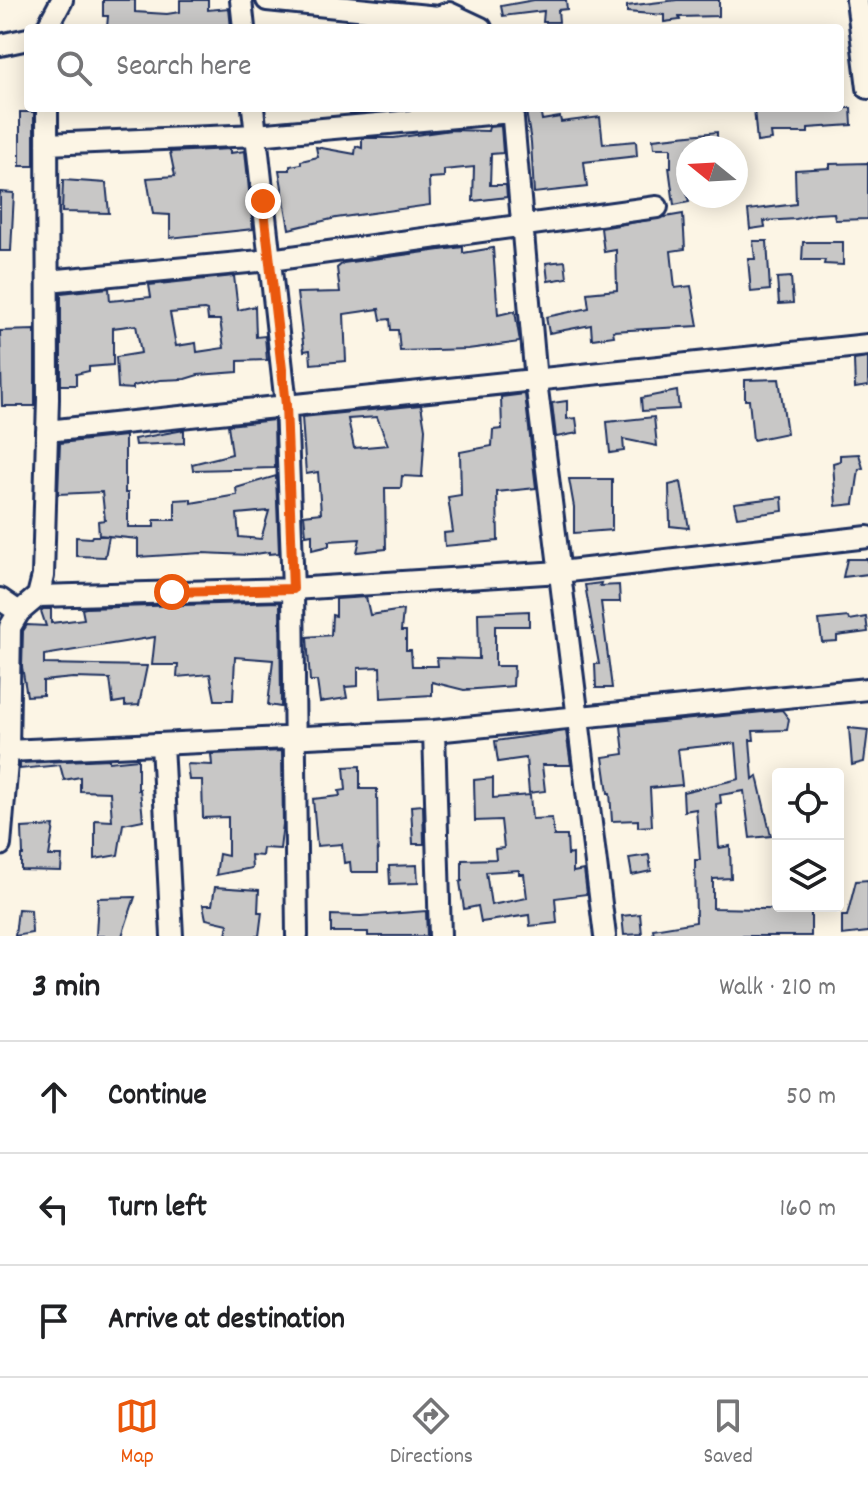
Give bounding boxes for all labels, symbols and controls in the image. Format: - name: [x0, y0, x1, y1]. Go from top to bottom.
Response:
- search box: [24, 24, 844, 112]
- icon: search: [52, 46, 96, 90]
- text: Search here: [116, 47, 252, 90]
- north arrow: [676, 136, 748, 208]
- route end: [245, 183, 281, 219]
- route start: [154, 574, 190, 610]
- map controls: [772, 768, 844, 912]
- button: locate: [772, 768, 844, 840]
- button: layers: [772, 840, 844, 912]
- text: 3 min: [32, 964, 100, 1013]
- text: Walk · 210 m: [719, 970, 836, 1007]
- icon: ahead: [32, 1075, 76, 1119]
- text: Continue: [108, 1076, 207, 1119]
- text: 50 m: [786, 1079, 836, 1116]
- icon: left: [32, 1187, 76, 1231]
- text: Turn left: [108, 1188, 207, 1231]
- text: 160 m: [780, 1191, 836, 1228]
- icon: arrive: [32, 1299, 76, 1343]
- text: Arrive at destination: [108, 1300, 345, 1343]
- tab: Map: [115, 1394, 159, 1473]
- tab: Directions: [390, 1394, 473, 1473]
- tab: Saved: [704, 1394, 753, 1473]

